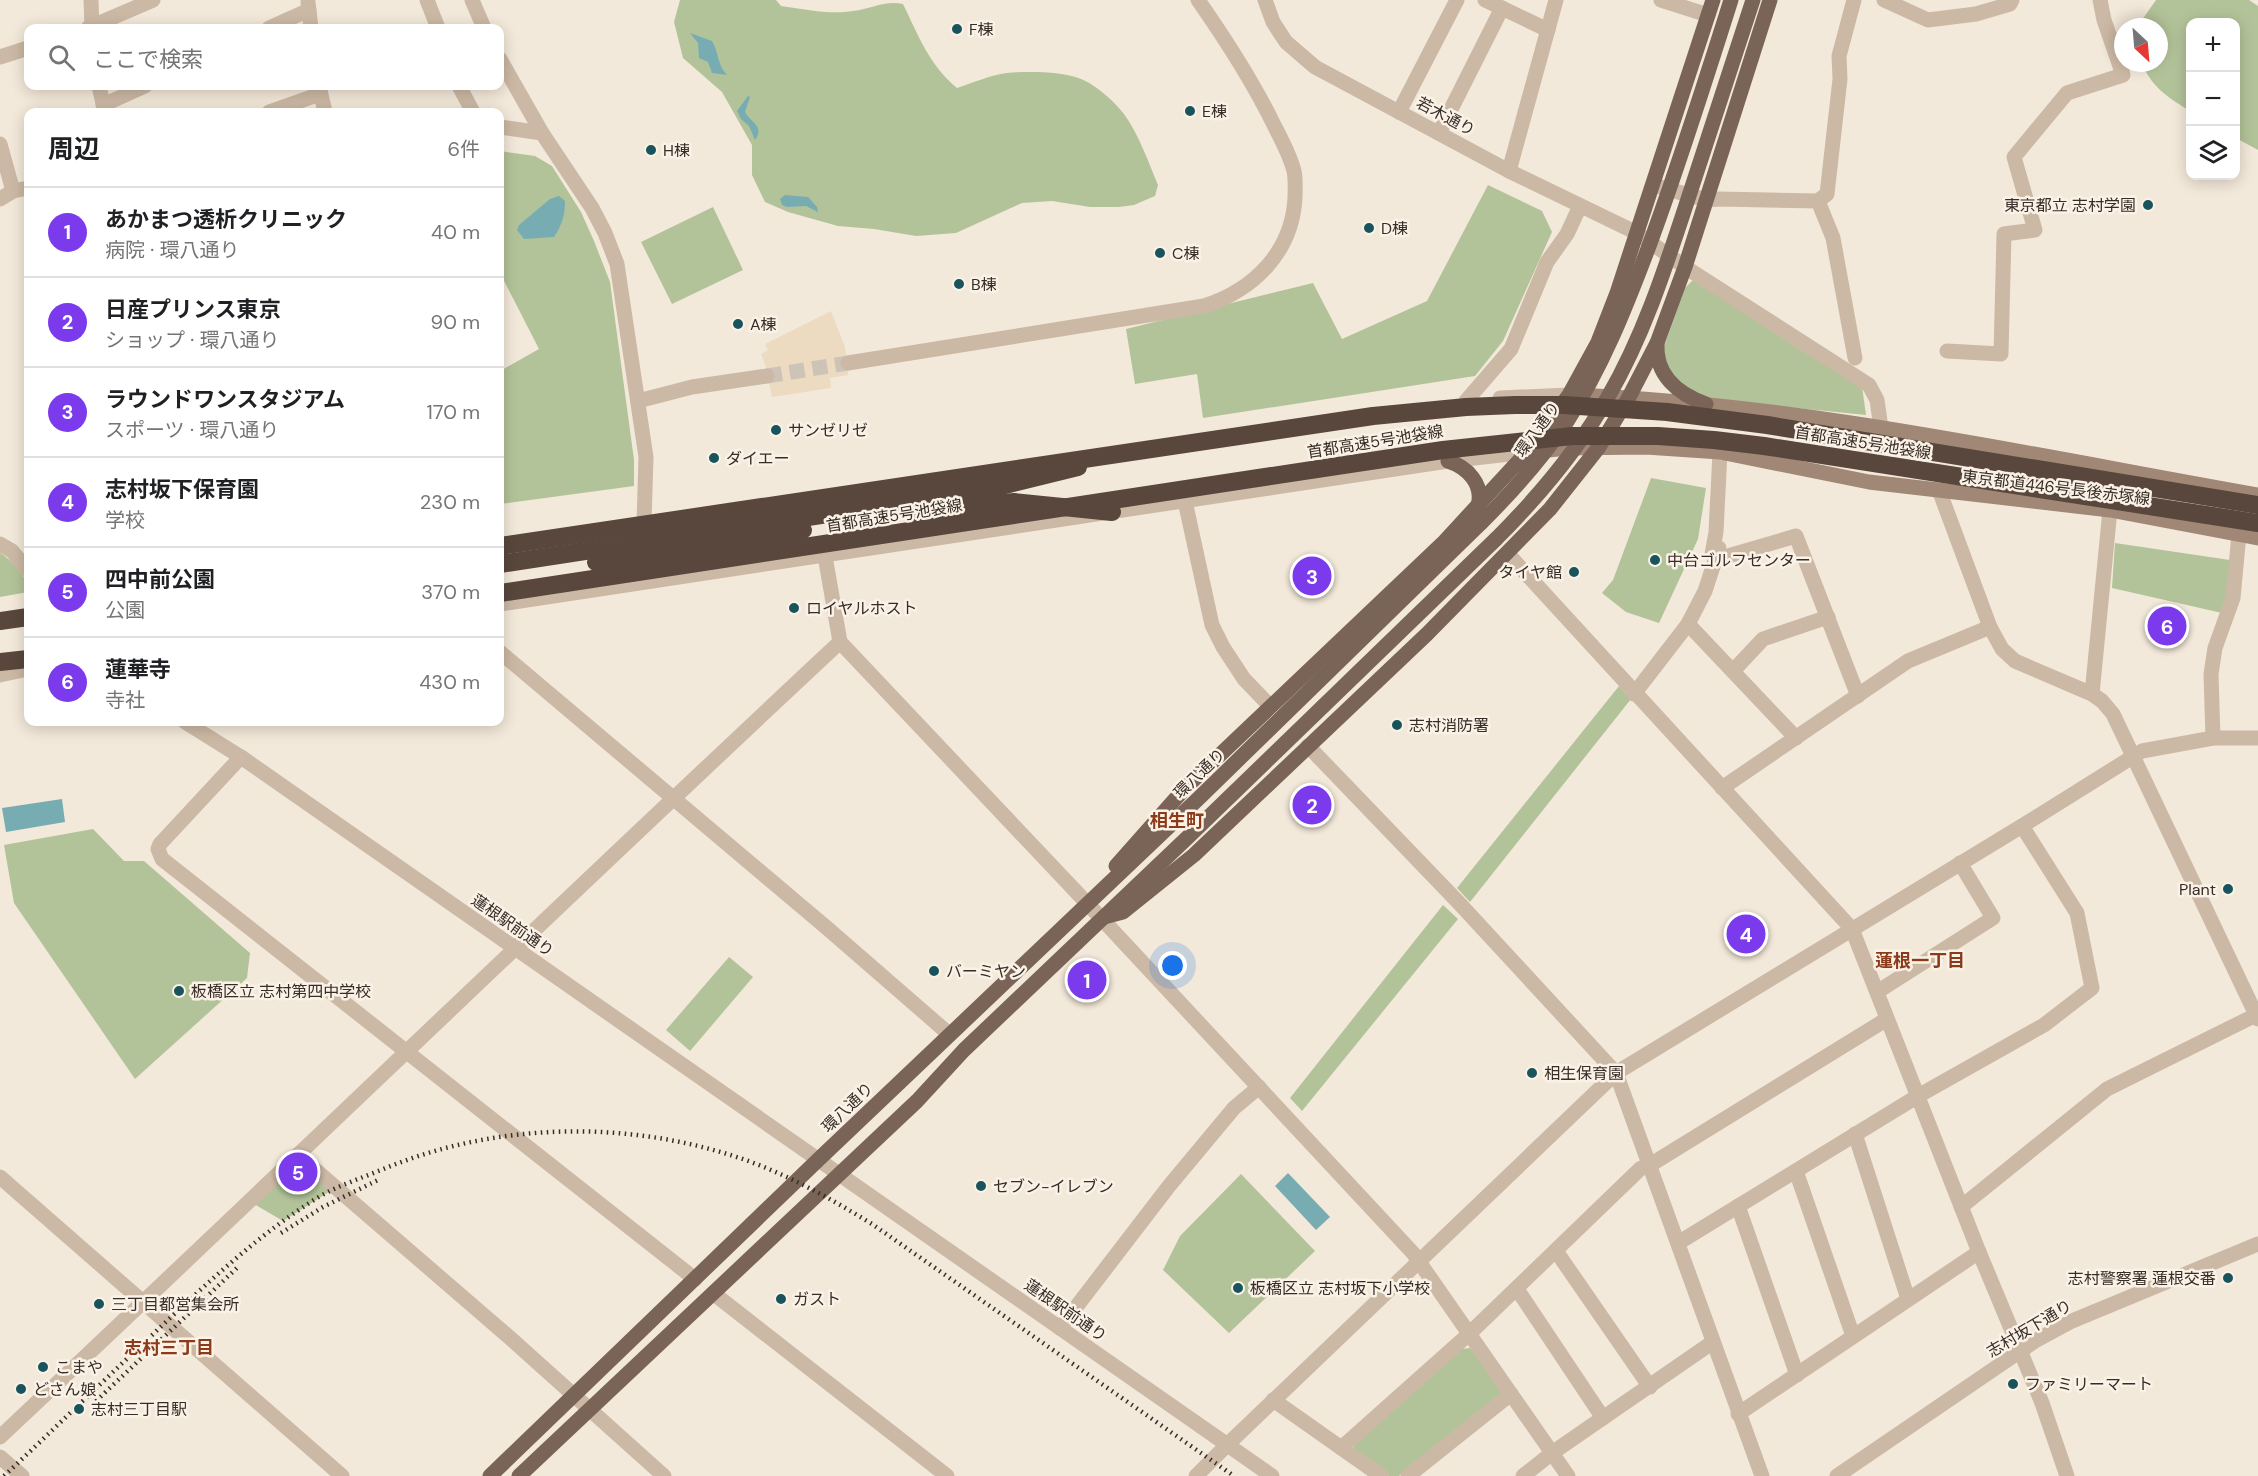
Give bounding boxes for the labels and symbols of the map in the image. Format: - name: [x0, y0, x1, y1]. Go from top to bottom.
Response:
- north arrow: [2114, 18, 2168, 72]
- place label: F棟: [969, 19, 994, 40]
- marker: F棟: [950, 22, 964, 36]
- street label: 若木通り: [1413, 92, 1479, 141]
- place label: E棟: [1202, 101, 1227, 122]
- marker: E棟: [1183, 104, 1197, 118]
- place label: H棟: [663, 140, 690, 161]
- marker: H棟: [644, 143, 658, 157]
- place label: 東京都立 志村学園: [2004, 195, 2136, 216]
- marker: 東京都立 志村学園: [2141, 198, 2155, 212]
- place label: D棟: [1381, 218, 1408, 239]
- marker: D棟: [1362, 221, 1376, 235]
- place label: C棟: [1172, 243, 1199, 264]
- marker: C棟: [1153, 246, 1167, 260]
- place label: B棟: [971, 274, 997, 295]
- marker: B棟: [952, 277, 966, 291]
- place label: A棟: [750, 314, 777, 335]
- marker: A棟: [731, 317, 745, 331]
- street label: 環八通り: [1510, 397, 1565, 461]
- place label: サンゼリゼ: [788, 420, 868, 441]
- street label: 首都高速5号池袋線: [1305, 420, 1445, 463]
- street label: 首都高速5号池袋線: [1793, 421, 1933, 464]
- marker: サンゼリゼ: [769, 423, 783, 437]
- place label: ダイエー: [726, 448, 790, 469]
- marker: ダイエー: [707, 451, 721, 465]
- street label: 東京都道446号長後赤塚線: [1961, 466, 2151, 509]
- street label: 首都高速5号池袋線: [824, 494, 964, 537]
- place label: 中台ゴルフセンター: [1667, 550, 1811, 571]
- marker: 中台ゴルフセンター: [1648, 553, 1662, 567]
- pin: 3: [1292, 554, 1332, 598]
- place label: タイヤ館: [1498, 562, 1562, 583]
- marker: タイヤ館: [1567, 565, 1581, 579]
- place label: ロイヤルホスト: [806, 598, 918, 619]
- marker: ロイヤルホスト: [787, 601, 801, 615]
- pin: 6: [2148, 604, 2186, 648]
- place label: 志村消防署: [1409, 715, 1489, 736]
- marker: 志村消防署: [1390, 718, 1404, 732]
- street label: 環八通り: [1169, 744, 1230, 803]
- pin: 2: [1292, 782, 1332, 828]
- district label: 相生町: [1150, 809, 1204, 833]
- place label: Plant: [2179, 879, 2216, 900]
- marker: Plant: [2221, 882, 2235, 896]
- street label: 蓮根駅前通り: [467, 889, 558, 962]
- pin: 4: [1726, 912, 1766, 956]
- district label: 蓮根一丁目: [1875, 949, 1965, 973]
- your location: [1158, 951, 1187, 980]
- pin: 1: [1068, 958, 1106, 1002]
- place label: バーミヤン: [946, 961, 1026, 982]
- marker: バーミヤン: [927, 964, 941, 978]
- place label: 板橋区立 志村第四中学校: [191, 981, 371, 1002]
- marker: 板橋区立 志村第四中学校: [172, 984, 186, 998]
- place label: 相生保育園: [1544, 1063, 1624, 1084]
- marker: 相生保育園: [1525, 1066, 1539, 1080]
- street label: 環八通り: [817, 1078, 878, 1137]
- pin: 5: [278, 1150, 318, 1194]
- place label: セブン-イレブン: [993, 1176, 1114, 1197]
- marker: セブン-イレブン: [974, 1179, 988, 1193]
- place label: 志村警察署 蓮根交番: [2068, 1268, 2216, 1289]
- marker: 志村警察署 蓮根交番: [2221, 1271, 2235, 1285]
- street label: 蓮根駅前通り: [1020, 1274, 1111, 1347]
- place label: 板橋区立 志村坂下小学校: [1250, 1278, 1430, 1299]
- marker: 板橋区立 志村坂下小学校: [1231, 1281, 1245, 1295]
- place label: ガスト: [793, 1289, 841, 1310]
- marker: ガスト: [774, 1292, 788, 1306]
- place label: 三丁目都営集会所: [111, 1294, 239, 1315]
- street label: 志村坂下通り: [1983, 1295, 2076, 1362]
- marker: 三丁目都営集会所: [92, 1297, 106, 1311]
- district label: 志村三丁目: [124, 1336, 214, 1360]
- place label: こまや: [55, 1357, 103, 1378]
- marker: こまや: [36, 1360, 50, 1374]
- place label: ファミリーマート: [2025, 1374, 2153, 1395]
- marker: ファミリーマート: [2006, 1377, 2020, 1391]
- place label: どさん娘: [33, 1379, 97, 1400]
- marker: どさん娘: [14, 1382, 28, 1396]
- place label: 志村三丁目駅: [91, 1399, 187, 1420]
- marker: 志村三丁目駅: [72, 1402, 86, 1416]

